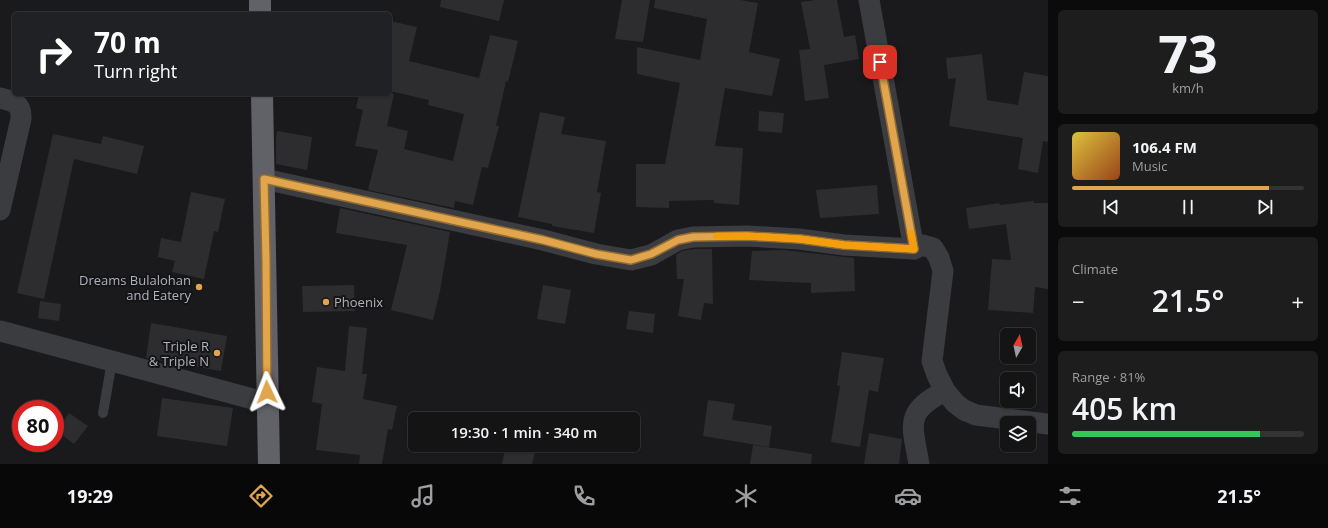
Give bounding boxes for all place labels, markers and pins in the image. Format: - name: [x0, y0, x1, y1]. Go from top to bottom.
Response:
- pin: [863, 45, 897, 79]
- place label: Dreams Bulalohan and Eatery: [79, 271, 191, 304]
- marker: Dreams Bulalohan and Eatery: [194, 282, 204, 292]
- place label: Phoenix: [334, 293, 383, 311]
- marker: Phoenix: [321, 297, 331, 307]
- place label: Triple R & Triple N: [149, 337, 209, 370]
- marker: Triple R & Triple N: [212, 348, 222, 358]

